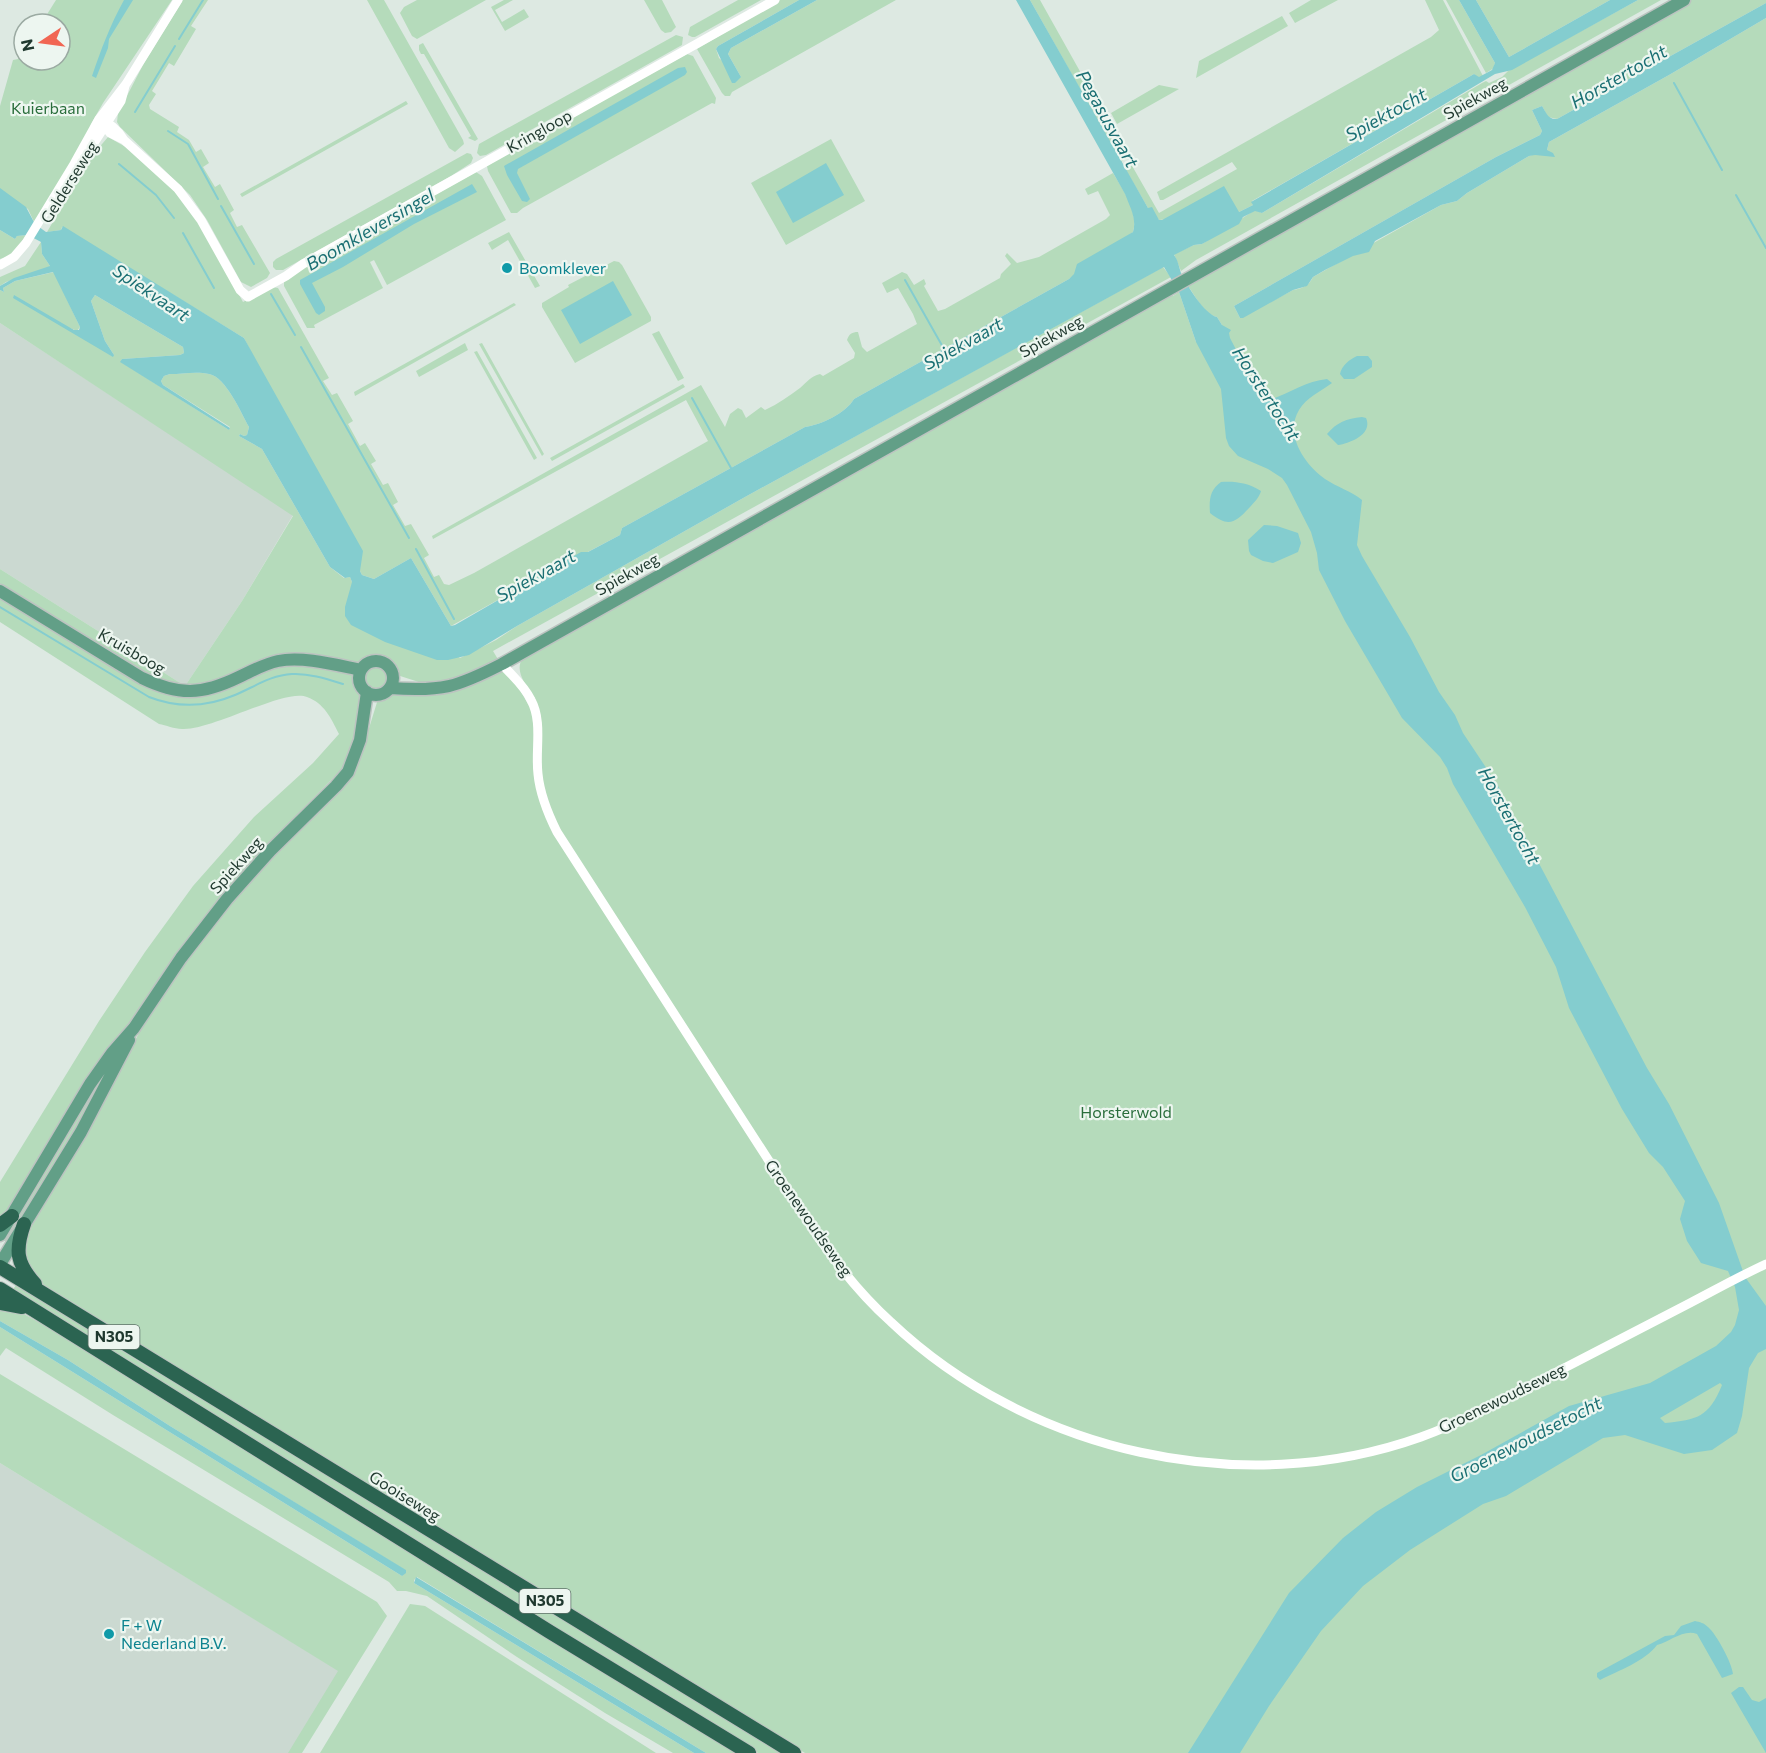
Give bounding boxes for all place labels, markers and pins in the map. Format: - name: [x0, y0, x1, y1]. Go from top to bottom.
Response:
- place label: Boomklever: [519, 258, 607, 277]
- marker: Boomklever: [500, 261, 514, 275]
- place label: F + W Nederland B.V.: [121, 1615, 226, 1652]
- marker: F + W Nederland B.V.: [102, 1627, 116, 1641]

